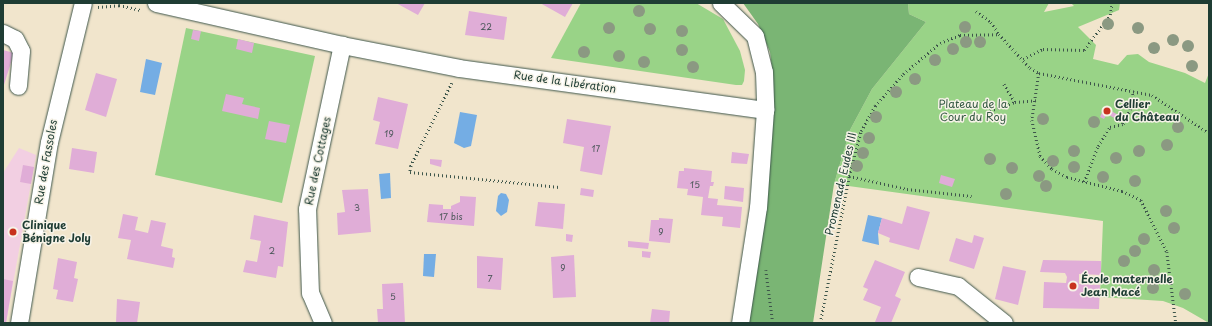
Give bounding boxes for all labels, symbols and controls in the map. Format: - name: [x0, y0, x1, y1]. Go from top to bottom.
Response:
- house number: 22: [480, 21, 492, 31]
- street label: Rue de la Libération: [512, 68, 618, 96]
- park label: Plateau de la Cour du Roy: [938, 98, 1008, 124]
- place label: Cellier du Château: [1115, 98, 1180, 124]
- marker: Cellier du Château: [1102, 106, 1112, 116]
- street label: Rue des Cottages: [302, 115, 334, 207]
- street label: Rue des Fassoles: [32, 118, 60, 206]
- house number: 19: [384, 128, 394, 138]
- street label: Promenade Eudes III: [823, 131, 859, 237]
- house number: 17: [592, 143, 600, 153]
- house number: 15: [690, 179, 700, 189]
- house number: 3: [354, 202, 360, 212]
- house number: 17 bis: [439, 211, 463, 221]
- place label: Clinique Bénigne Joly: [22, 219, 92, 245]
- marker: Clinique Bénigne Joly: [7, 226, 19, 238]
- house number: 9: [658, 226, 664, 236]
- house number: 2: [269, 245, 275, 255]
- house number: 9: [560, 262, 566, 272]
- house number: 7: [487, 273, 493, 283]
- place label: École maternelle Jean Macé: [1081, 273, 1173, 299]
- marker: École maternelle Jean Macé: [1068, 281, 1078, 291]
- house number: 5: [390, 291, 396, 301]

